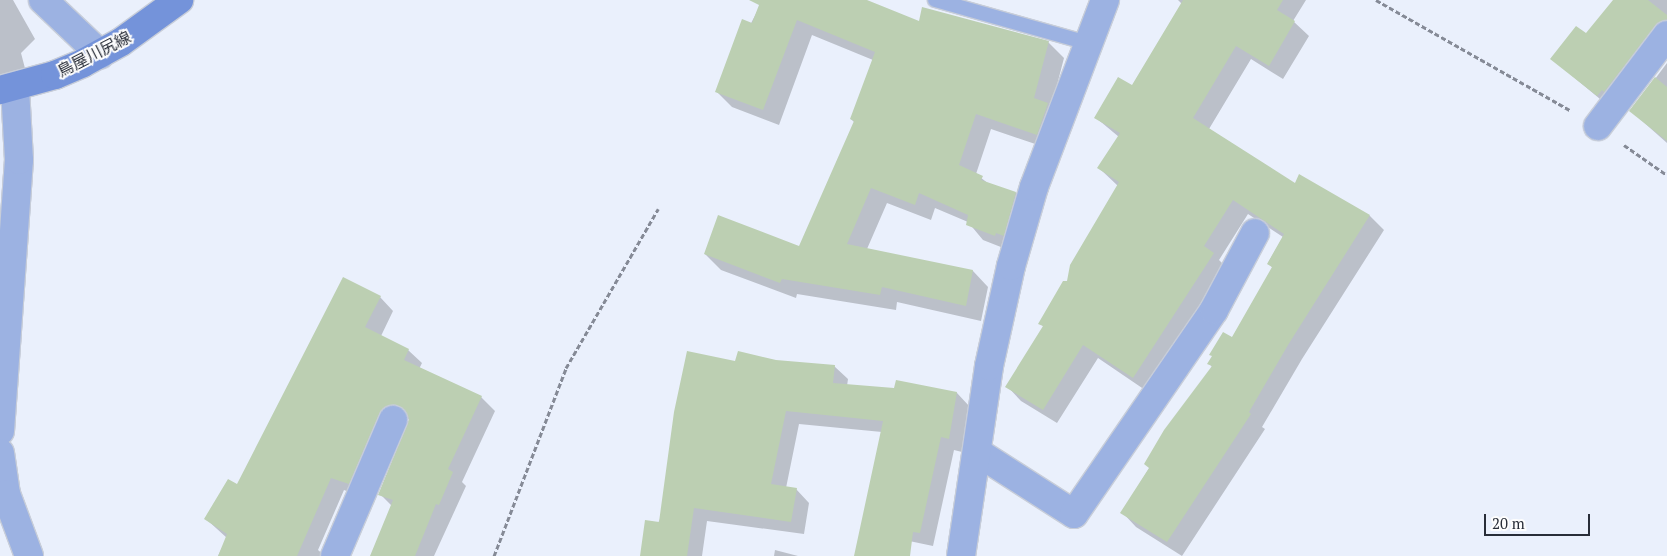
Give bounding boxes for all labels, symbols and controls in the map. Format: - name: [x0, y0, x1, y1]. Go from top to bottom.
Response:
- street label: 鳥屋川尻線: [54, 27, 134, 81]
- scale bar: [1487, 504, 1593, 536]
- text: 20 m: [1492, 513, 1525, 533]

